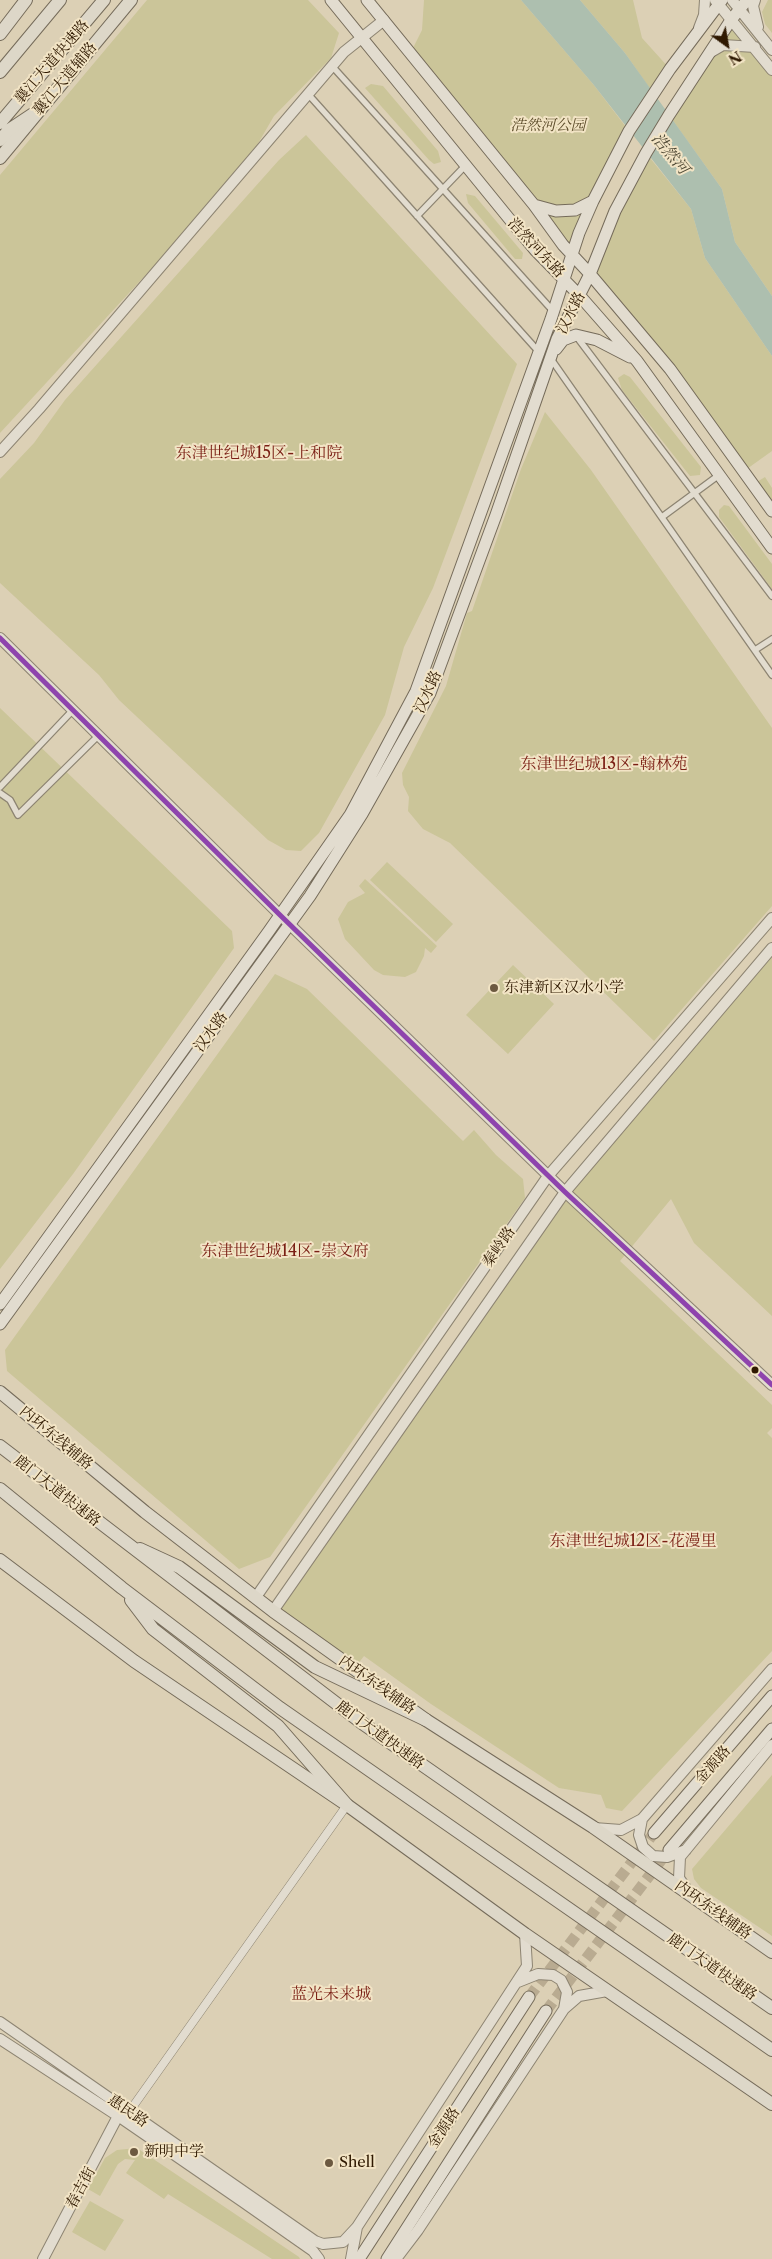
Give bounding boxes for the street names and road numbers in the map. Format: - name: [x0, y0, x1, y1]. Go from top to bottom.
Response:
- street label: 襄江大道快速路: [11, 16, 93, 108]
- street label: 襄江大道辅路: [29, 39, 101, 119]
- street label: 浩然河东路: [504, 214, 568, 282]
- street label: 汉水路: [553, 289, 589, 337]
- street label: 汉水路: [410, 668, 446, 716]
- street label: 汉水路: [190, 1009, 232, 1055]
- street label: 秦岭路: [479, 1223, 519, 1271]
- street label: 内环东线辅路: [16, 1402, 96, 1474]
- street label: 鹿门大道快速路: [10, 1452, 104, 1530]
- street label: 内环东线辅路: [335, 1652, 419, 1718]
- street label: 鹿门大道快速路: [332, 1697, 428, 1773]
- street label: 金源路: [691, 1742, 735, 1788]
- street label: 内环东线辅路: [671, 1877, 755, 1943]
- street label: 鹿门大道快速路: [664, 1930, 760, 2004]
- street label: 惠民路: [104, 2091, 152, 2131]
- street label: 金源路: [424, 2104, 464, 2152]
- street label: 春吉街: [62, 2164, 100, 2212]

